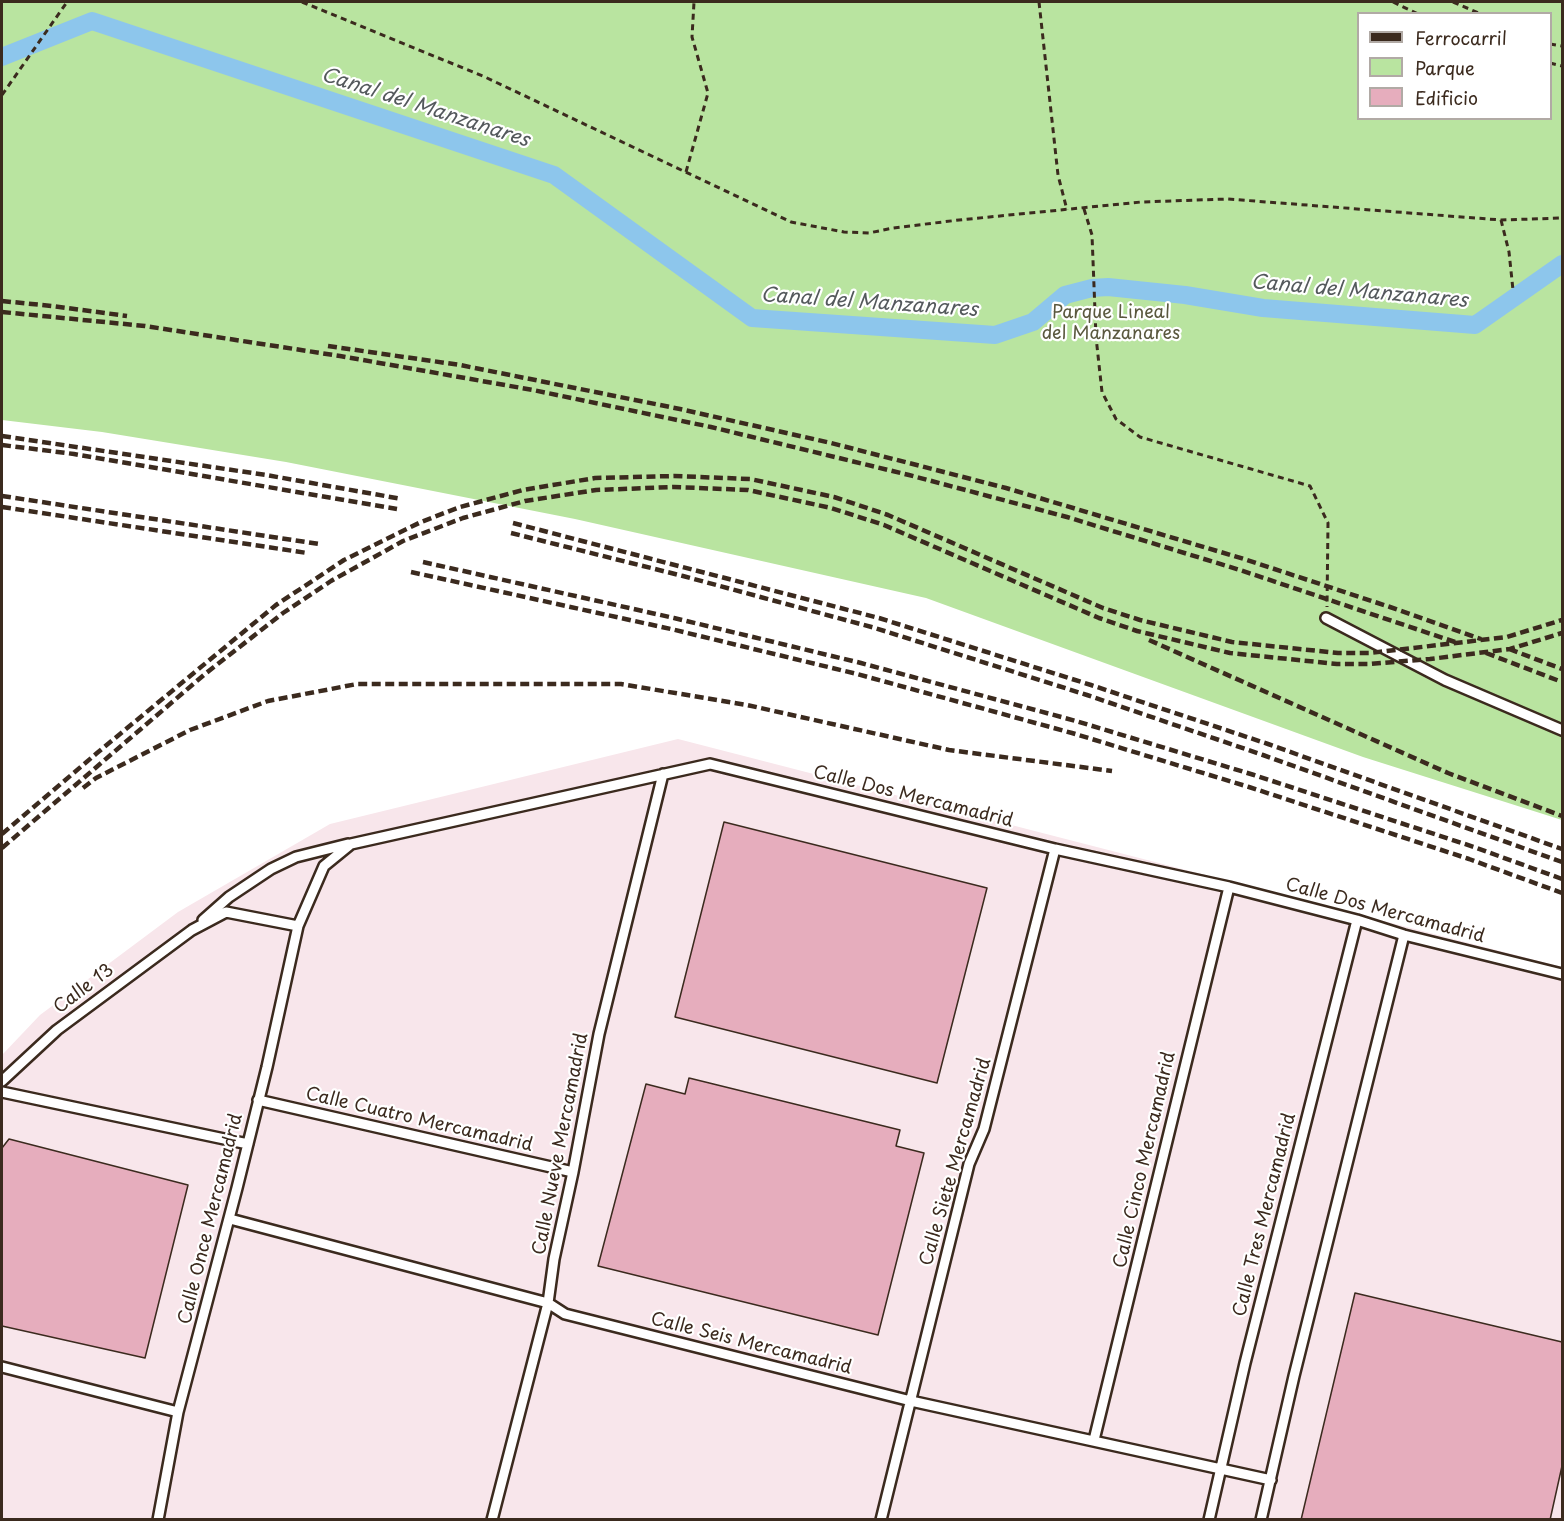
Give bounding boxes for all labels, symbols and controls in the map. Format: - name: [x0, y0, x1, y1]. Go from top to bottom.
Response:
- legend: [1357, 12, 1552, 120]
- text: Ferrocarril: [1415, 24, 1507, 51]
- text: Parque: [1415, 54, 1475, 81]
- water label: Canal del Manzanares: [318, 63, 532, 153]
- text: Edificio: [1415, 84, 1478, 111]
- water label: Canal del Manzanares: [1250, 271, 1468, 313]
- water label: Canal del Manzanares: [760, 283, 978, 323]
- park label: Parque Lineal del Manzanares: [1042, 302, 1180, 344]
- street label: Calle Dos Mercamadrid: [811, 762, 1015, 832]
- street label: Calle Dos Mercamadrid: [1283, 874, 1487, 948]
- street label: Calle 13: [50, 959, 118, 1019]
- street label: Calle Nueve Mercamadrid: [529, 1031, 593, 1257]
- street label: Calle Cinco Mercamadrid: [1110, 1050, 1180, 1270]
- street label: Calle Siete Mercamadrid: [916, 1056, 996, 1268]
- street label: Calle Cuatro Mercamadrid: [303, 1083, 535, 1157]
- street label: Calle Once Mercamadrid: [174, 1111, 248, 1327]
- street label: Calle Tres Mercamadrid: [1229, 1111, 1301, 1319]
- street label: Calle Seis Mercamadrid: [648, 1309, 854, 1379]

